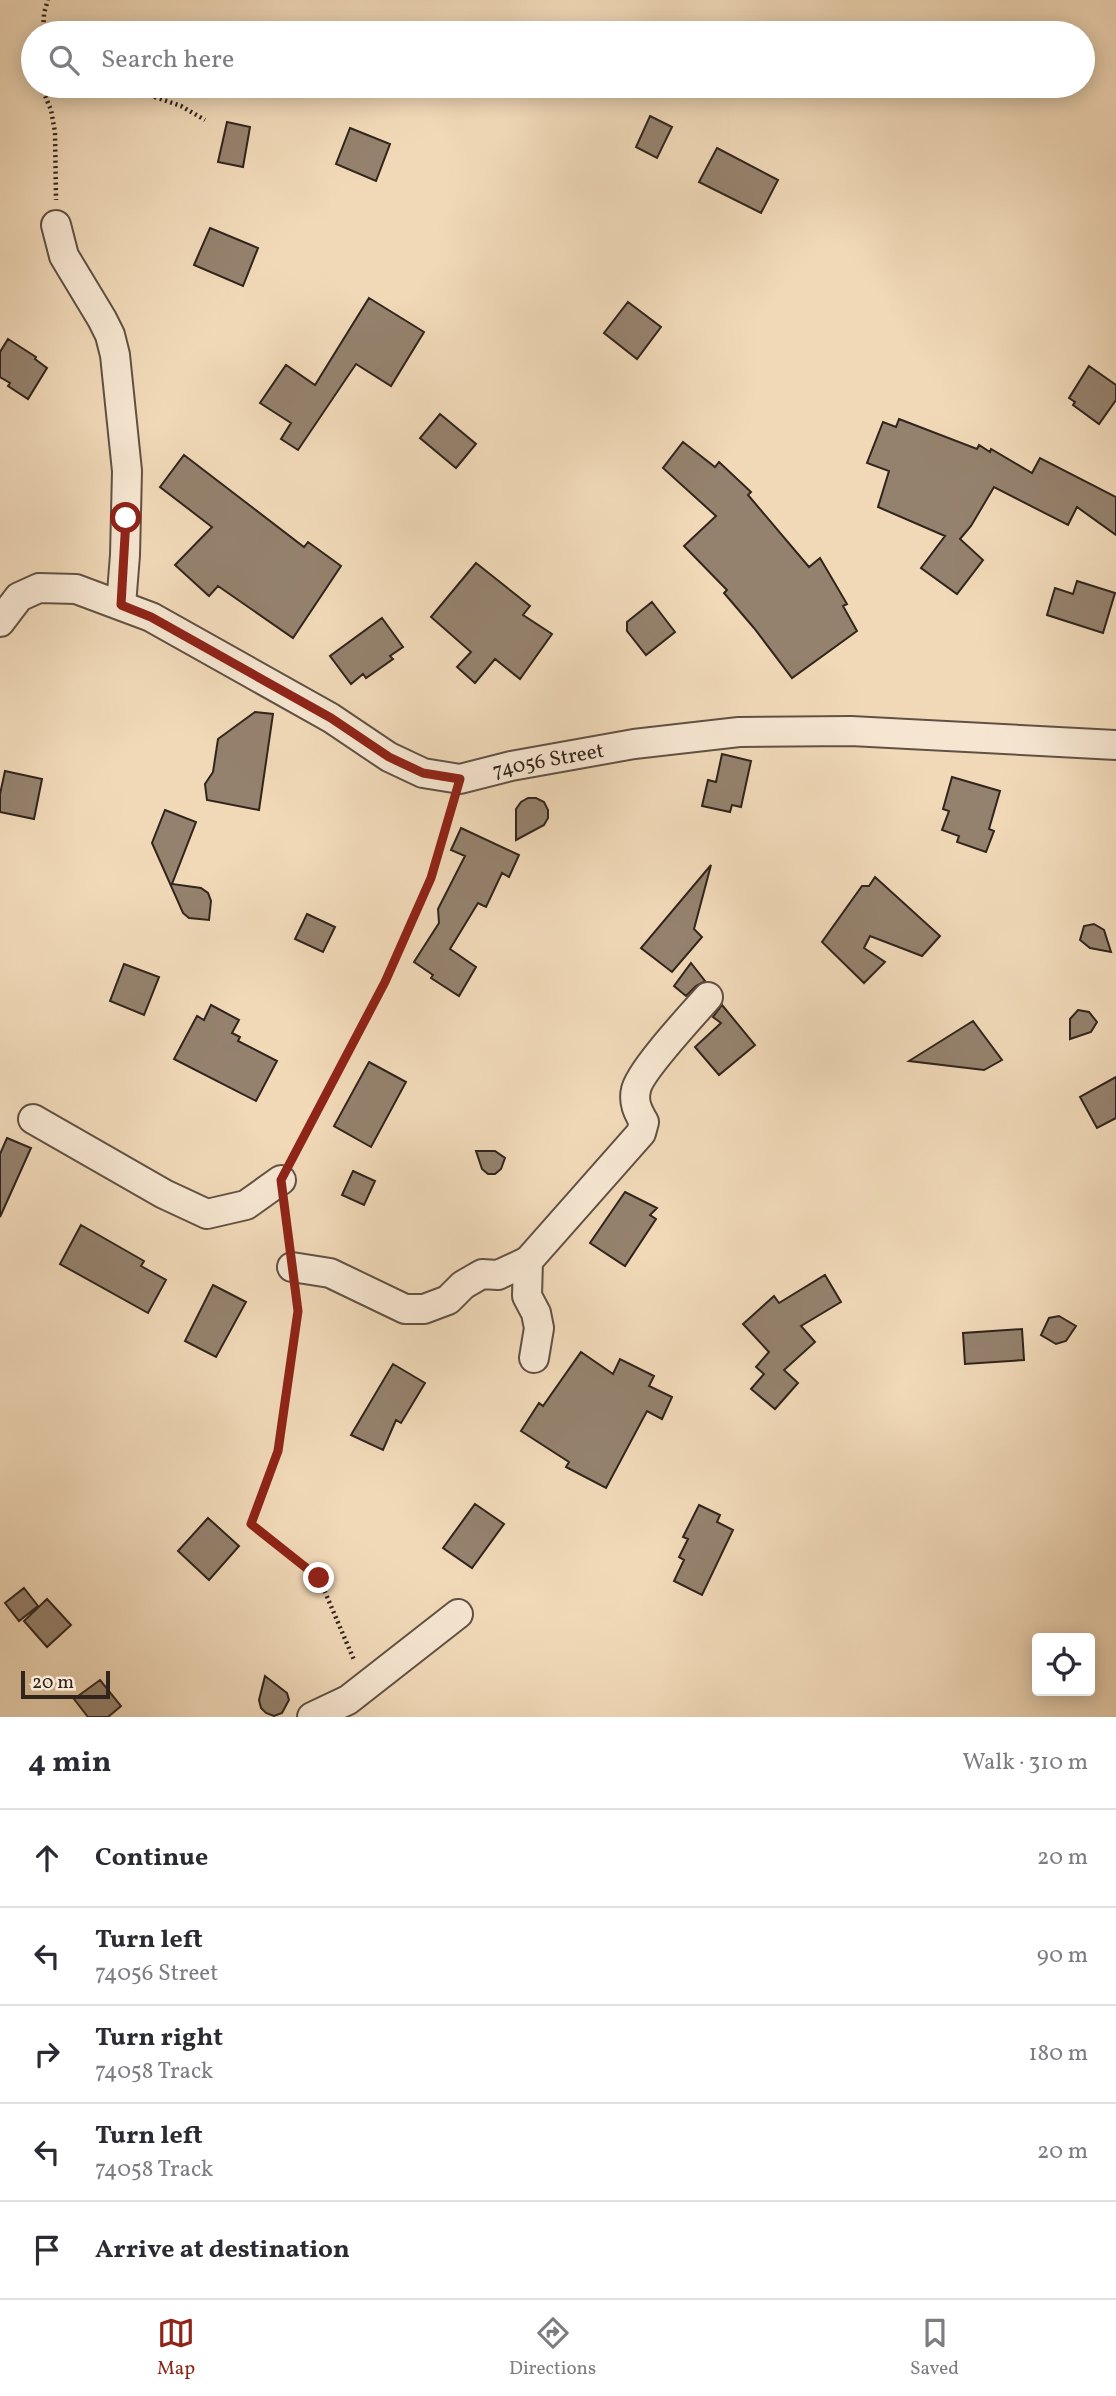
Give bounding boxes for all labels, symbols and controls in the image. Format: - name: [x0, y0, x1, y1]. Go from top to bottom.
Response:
- search box: [21, 21, 1095, 98]
- icon: search: [45, 41, 83, 79]
- text: Search here: [101, 42, 234, 78]
- route start: [110, 502, 141, 533]
- street label: 74056 Street: [490, 737, 606, 786]
- route end: [303, 1562, 334, 1593]
- map controls: [1032, 1633, 1095, 1696]
- button: locate: [1032, 1633, 1095, 1696]
- scale bar: [21, 1668, 110, 1700]
- text: 20 m: [32, 1670, 74, 1696]
- text: 4 min: [28, 1742, 112, 1784]
- text: Walk · 310 m: [962, 1747, 1088, 1779]
- icon: ahead: [28, 1839, 66, 1877]
- text: Continue: [95, 1840, 208, 1876]
- text: 20 m: [1037, 1842, 1088, 1874]
- text: Turn left: [95, 1922, 203, 1958]
- icon: left: [28, 1937, 66, 1975]
- text: 90 m: [1037, 1940, 1088, 1972]
- text: 74056 Street: [95, 1958, 218, 1990]
- text: Turn right: [95, 2020, 223, 2056]
- icon: right: [28, 2035, 66, 2073]
- text: 180 m: [1029, 2038, 1088, 2070]
- text: 74058 Track: [95, 2056, 213, 2088]
- text: Turn left: [95, 2118, 203, 2154]
- icon: left: [28, 2133, 66, 2171]
- text: 20 m: [1037, 2136, 1088, 2168]
- text: 74058 Track: [95, 2154, 213, 2186]
- icon: arrive: [28, 2231, 66, 2269]
- text: Arrive at destination: [95, 2232, 350, 2268]
- tab: Map: [157, 2314, 195, 2382]
- tab: Directions: [509, 2314, 596, 2382]
- tab: Saved: [910, 2314, 959, 2382]

